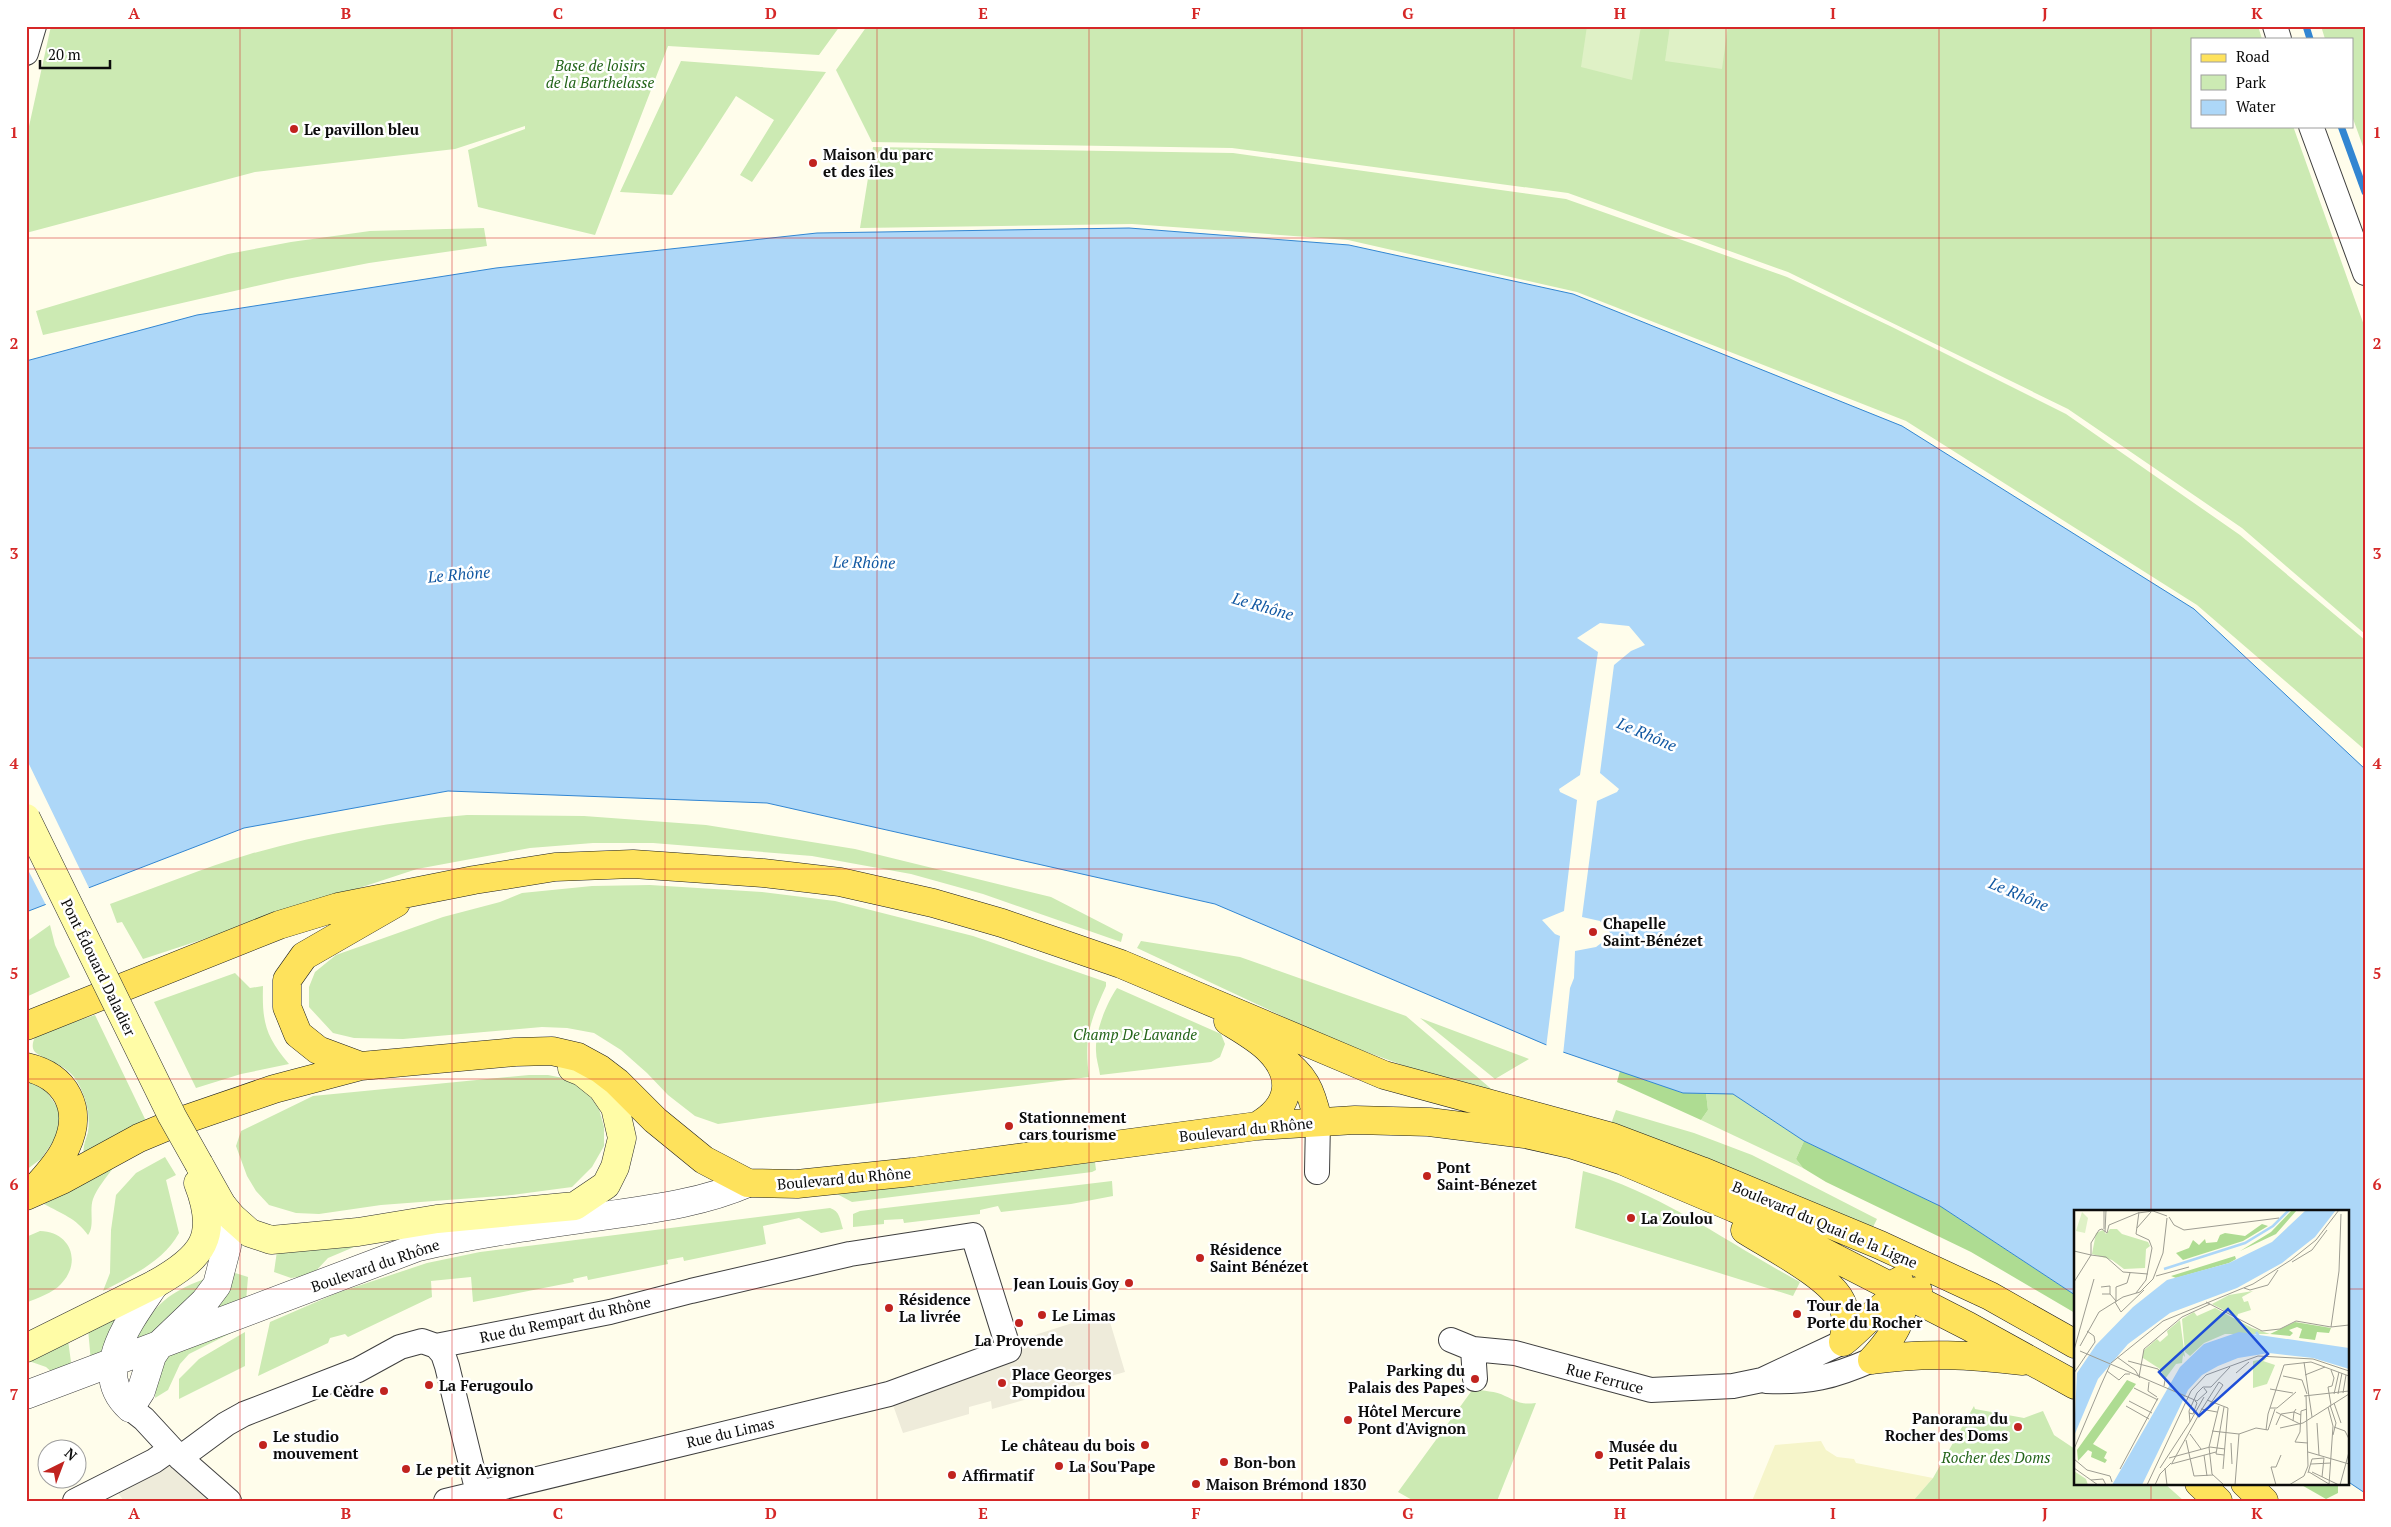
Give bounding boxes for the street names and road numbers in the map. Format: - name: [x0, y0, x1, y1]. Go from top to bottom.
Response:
- street label: Pont Édouard Daladier: [57, 895, 141, 1039]
- street label: Boulevard du Rhône: [1178, 1112, 1314, 1146]
- street label: Boulevard du Rhône: [776, 1162, 912, 1194]
- street label: Boulevard du Quai de la Ligne: [1729, 1176, 1921, 1272]
- street label: Boulevard du Rhône: [308, 1234, 442, 1296]
- street label: Rue du Rempart du Rhône: [478, 1291, 652, 1347]
- street label: Rue Ferruce: [1564, 1358, 1646, 1398]
- street label: Rue du Limas: [684, 1412, 776, 1452]

